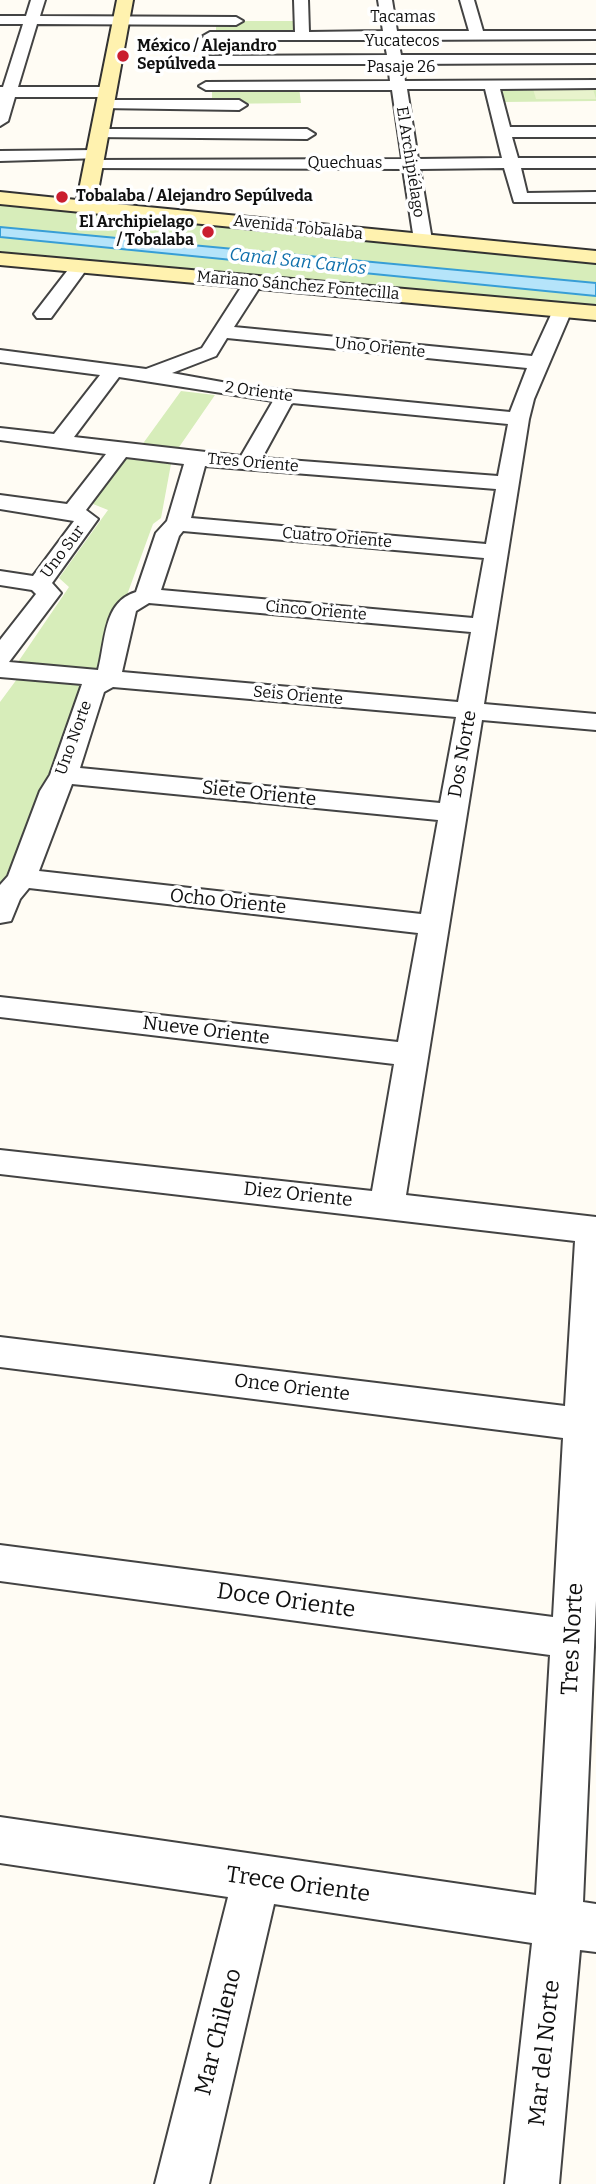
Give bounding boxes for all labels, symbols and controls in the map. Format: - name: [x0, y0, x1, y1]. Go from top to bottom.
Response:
- street label: Tacamas: [370, 8, 436, 28]
- street label: Yucatecos: [364, 32, 440, 52]
- place label: México / Alejandro Sepúlveda: [137, 37, 277, 75]
- marker: México / Alejandro Sepúlveda: [115, 48, 131, 64]
- street label: Pasaje 26: [367, 58, 435, 78]
- street label: El Archipiélago: [392, 105, 428, 219]
- street label: Quechuas: [308, 154, 382, 174]
- place label: Tobalaba / Alejandro Sepúlveda: [76, 187, 313, 207]
- marker: Tobalaba / Alejandro Sepúlveda: [54, 189, 70, 205]
- street label: Avenida Tobalaba: [232, 212, 364, 244]
- place label: El Archipielago / Tobalaba: [79, 213, 194, 251]
- marker: El Archipielago / Tobalaba: [200, 224, 216, 240]
- water label: Canal San Carlos: [228, 244, 368, 280]
- street label: Mariano Sánchez Fontecilla: [196, 268, 400, 304]
- street label: Uno Oriente: [334, 334, 426, 362]
- street label: 2 Oriente: [224, 378, 294, 406]
- street label: Tres Oriente: [206, 449, 300, 477]
- street label: Uno Sur: [37, 522, 89, 582]
- street label: Cuatro Oriente: [281, 524, 393, 552]
- street label: Cinco Oriente: [265, 597, 367, 625]
- street label: Seis Oriente: [252, 683, 344, 709]
- street label: Uno Norte: [52, 698, 96, 778]
- street label: Dos Norte: [444, 708, 482, 800]
- street label: Siete Oriente: [201, 777, 317, 811]
- street label: Ocho Oriente: [169, 885, 287, 919]
- street label: Nueve Oriente: [141, 1012, 271, 1050]
- street label: Diez Oriente: [242, 1178, 354, 1212]
- street label: Once Oriente: [233, 1370, 351, 1406]
- street label: Doce Oriente: [215, 1578, 357, 1624]
- street label: Tres Norte: [556, 1582, 590, 1696]
- street label: Trece Oriente: [224, 1861, 372, 1909]
- street label: Mar Chileno: [190, 1966, 248, 2098]
- street label: Mar del Norte: [524, 1979, 566, 2127]

